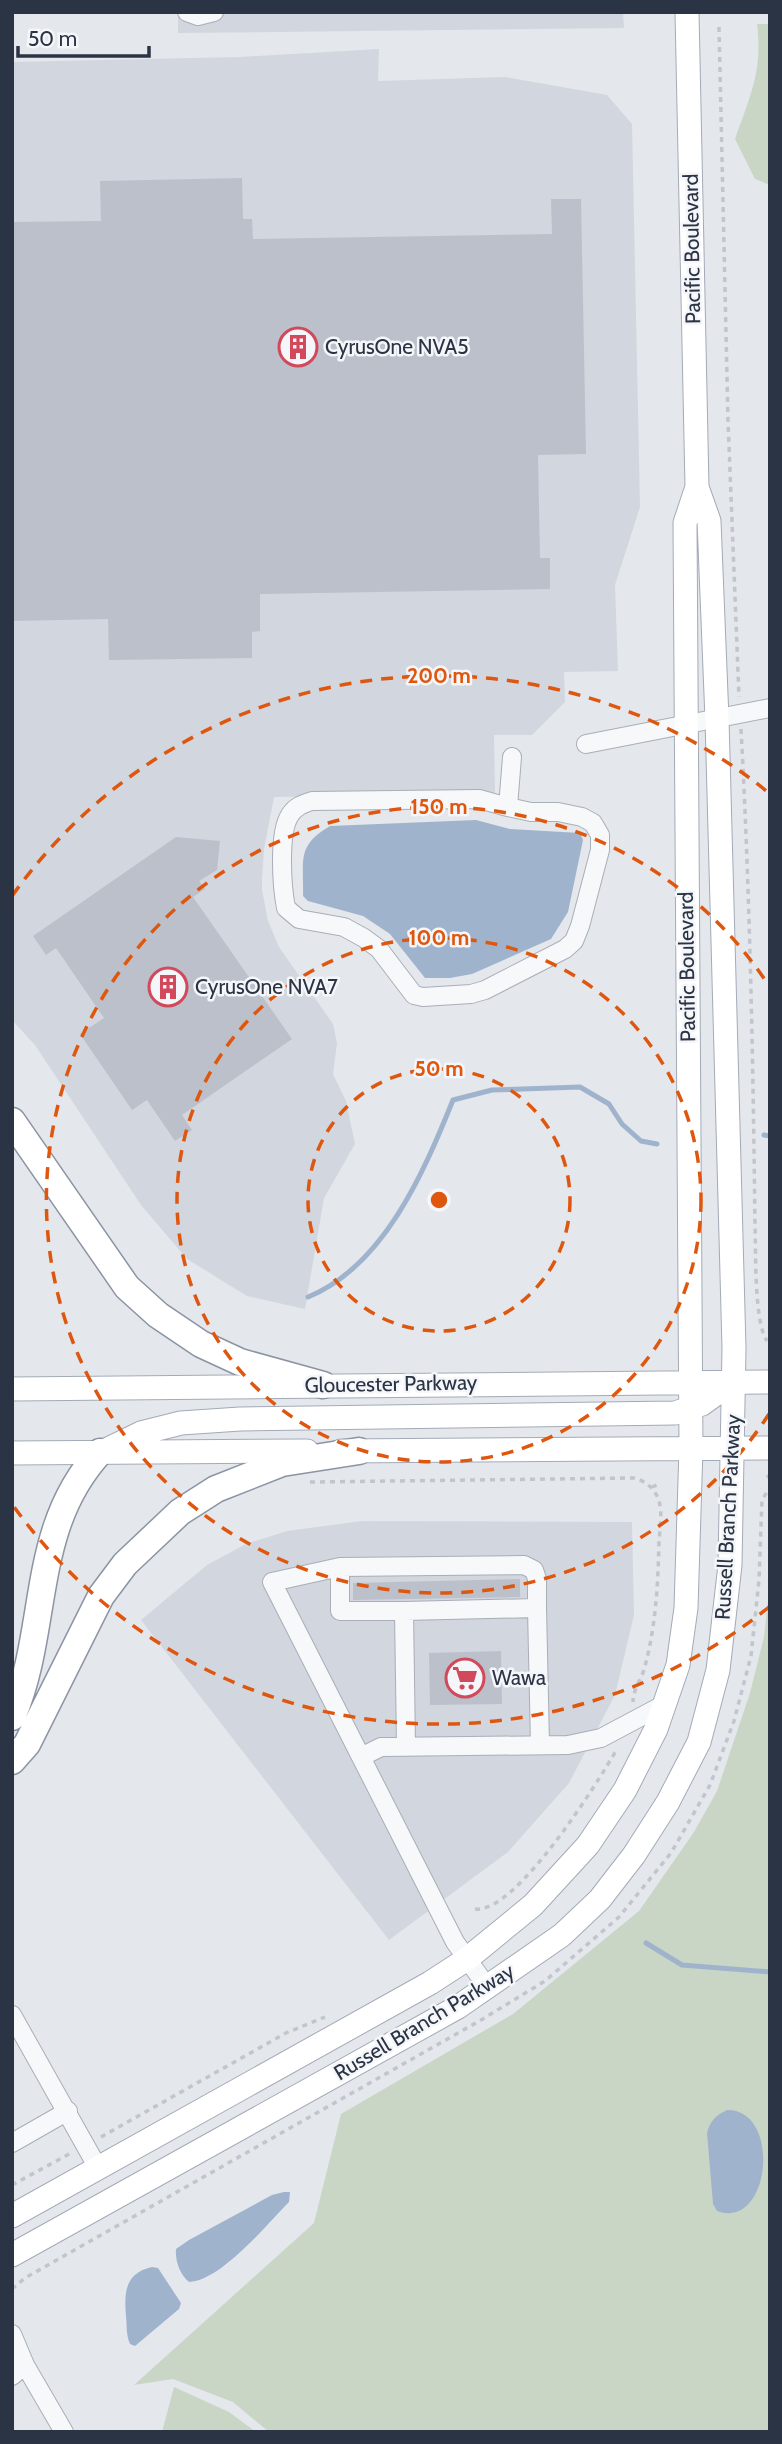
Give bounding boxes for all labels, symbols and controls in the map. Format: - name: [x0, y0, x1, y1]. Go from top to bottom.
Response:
- scale bar: [18, 14, 149, 58]
- text: 50 m: [28, 26, 77, 51]
- street label: Pacific Boulevard: [678, 174, 705, 324]
- building icon: CyrusOne NVA5: [277, 326, 319, 368]
- place label: CyrusOne NVA5: [325, 334, 469, 359]
- text: 200 m: [407, 663, 471, 688]
- text: 150 m: [411, 794, 467, 819]
- street label: Pacific Boulevard: [673, 892, 700, 1042]
- text: 100 m: [409, 925, 469, 950]
- building icon: CyrusOne NVA7: [147, 966, 189, 1008]
- place label: CyrusOne NVA7: [195, 974, 338, 999]
- text: 50 m: [414, 1056, 464, 1081]
- centre of rings: [427, 1188, 451, 1212]
- street label: Gloucester Parkway: [304, 1369, 478, 1398]
- street label: Russell Branch Parkway: [710, 1413, 745, 1620]
- supermarket icon: Wawa: [444, 1657, 486, 1699]
- place label: Wawa: [492, 1665, 546, 1690]
- street label: Russell Branch Parkway: [329, 1958, 519, 2085]

